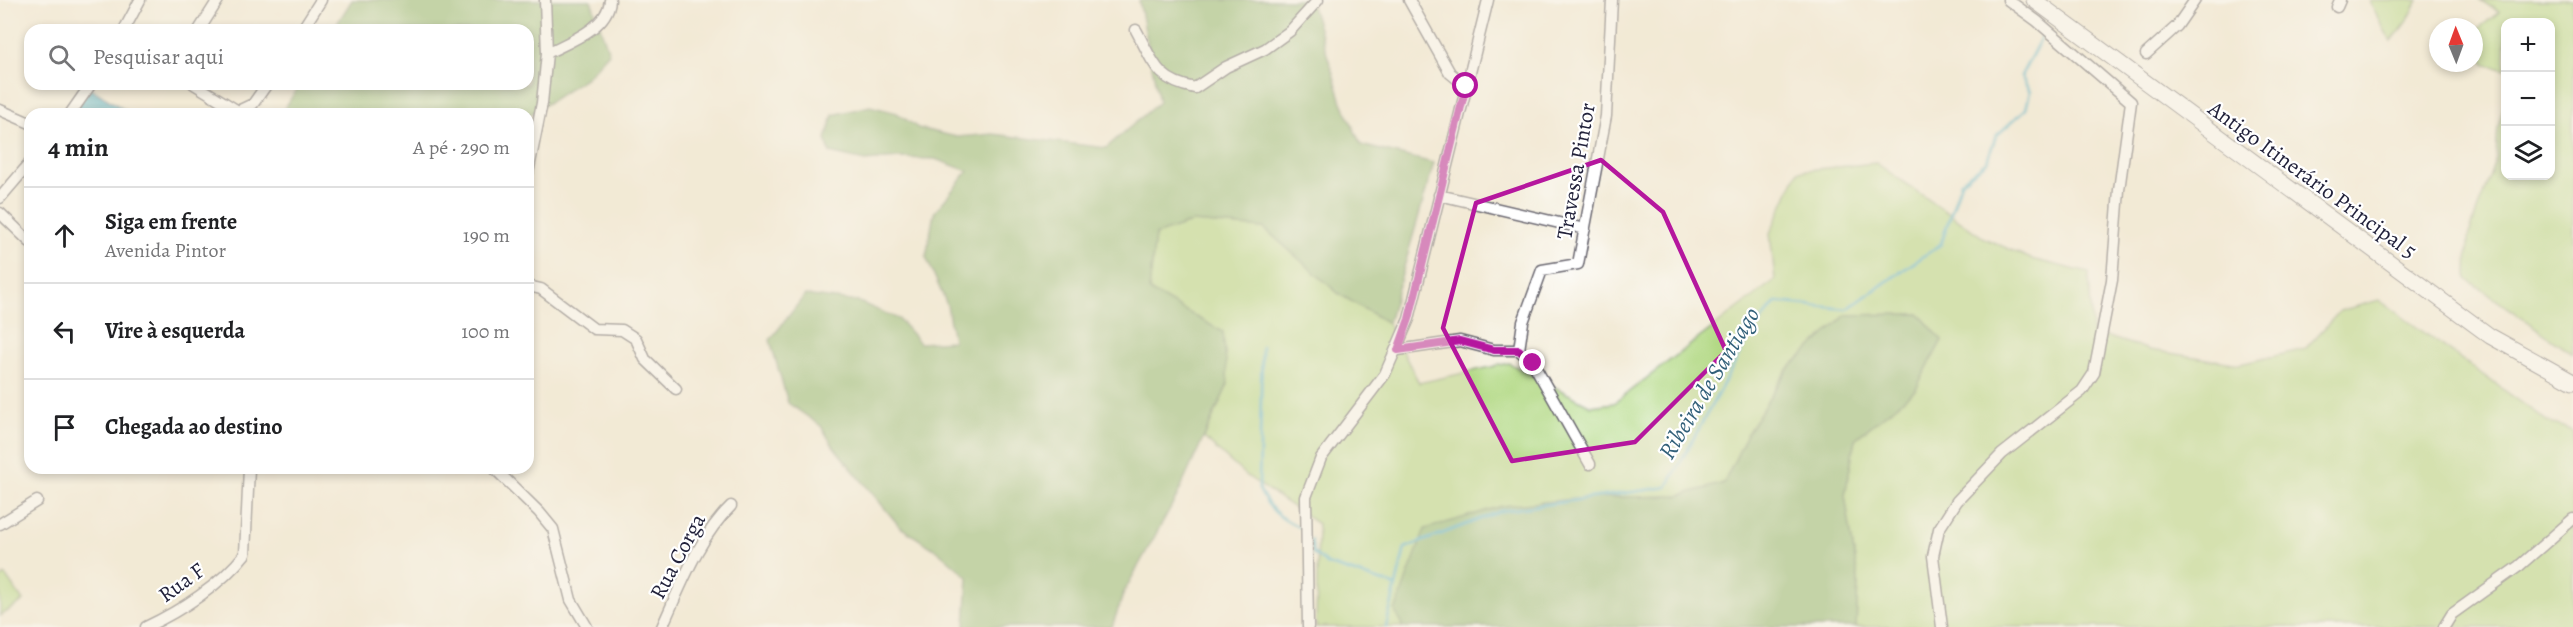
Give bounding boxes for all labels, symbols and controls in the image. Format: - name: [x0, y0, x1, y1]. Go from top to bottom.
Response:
- north arrow: [2429, 18, 2483, 72]
- map controls: [2501, 18, 2555, 180]
- button: +: [2501, 18, 2555, 72]
- search box: [24, 24, 534, 90]
- icon: search: [45, 41, 78, 74]
- text: Pesquisar aqui: [93, 42, 224, 72]
- route start: [1452, 72, 1478, 98]
- button: −: [2501, 72, 2555, 126]
- street label: Antigo Itinerário Principal 5: [2201, 93, 2423, 266]
- street label: Travessa Pintor: [1549, 101, 1603, 242]
- button: layers: [2501, 126, 2555, 180]
- text: 4 min: [48, 130, 109, 165]
- text: A pé · 290 m: [413, 134, 510, 161]
- text: Siga em frente: [105, 207, 237, 237]
- icon: ahead: [48, 219, 81, 252]
- text: 190 m: [463, 222, 510, 249]
- text: Avenida Pintor: [105, 237, 226, 264]
- water label: Ribeira de Santiago: [1651, 301, 1767, 465]
- icon: left: [48, 315, 81, 348]
- text: Vire à esquerda: [105, 316, 245, 346]
- text: 100 m: [461, 318, 510, 345]
- route end: [1519, 349, 1545, 375]
- icon: arrive: [48, 411, 81, 444]
- text: Chegada ao destino: [105, 412, 283, 442]
- street label: Rua Corga: [643, 508, 713, 605]
- street label: Rua F: [152, 556, 211, 610]

